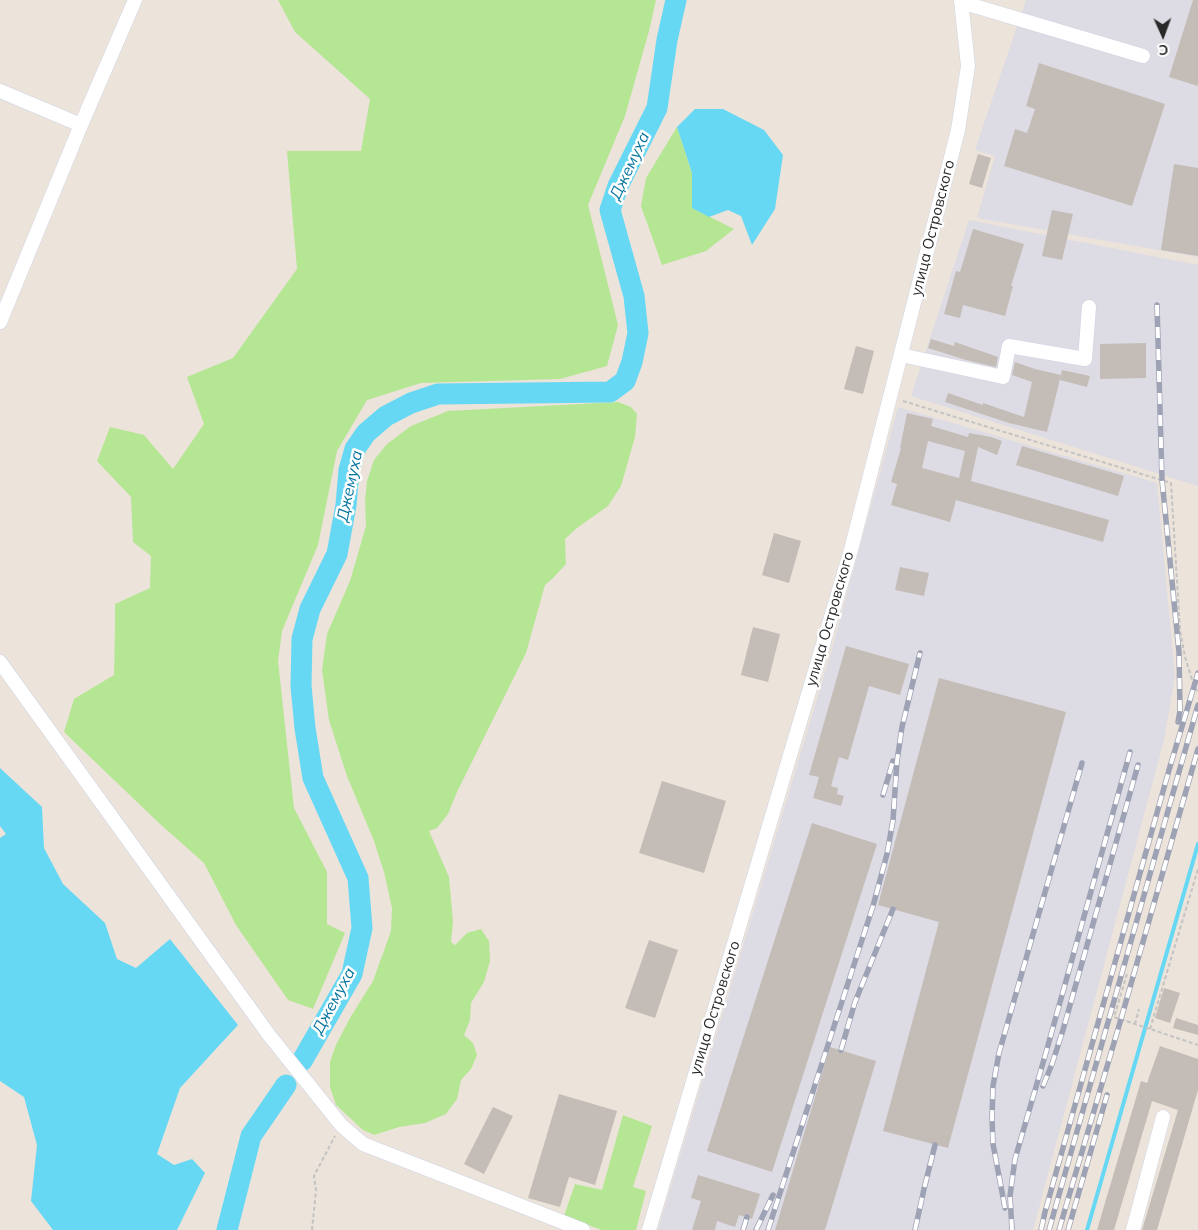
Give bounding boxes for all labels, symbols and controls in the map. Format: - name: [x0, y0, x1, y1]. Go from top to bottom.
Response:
- north arrow: [1138, 10, 1188, 60]
- text: С: [1158, 41, 1169, 59]
- water label: Джемуха: [606, 129, 654, 203]
- street label: улица Островского: [907, 158, 959, 298]
- water label: Джемуха: [333, 449, 367, 523]
- street label: улица Островского: [802, 549, 858, 689]
- street label: улица Островского: [686, 939, 744, 1077]
- water label: Джемуха: [309, 965, 359, 1037]

